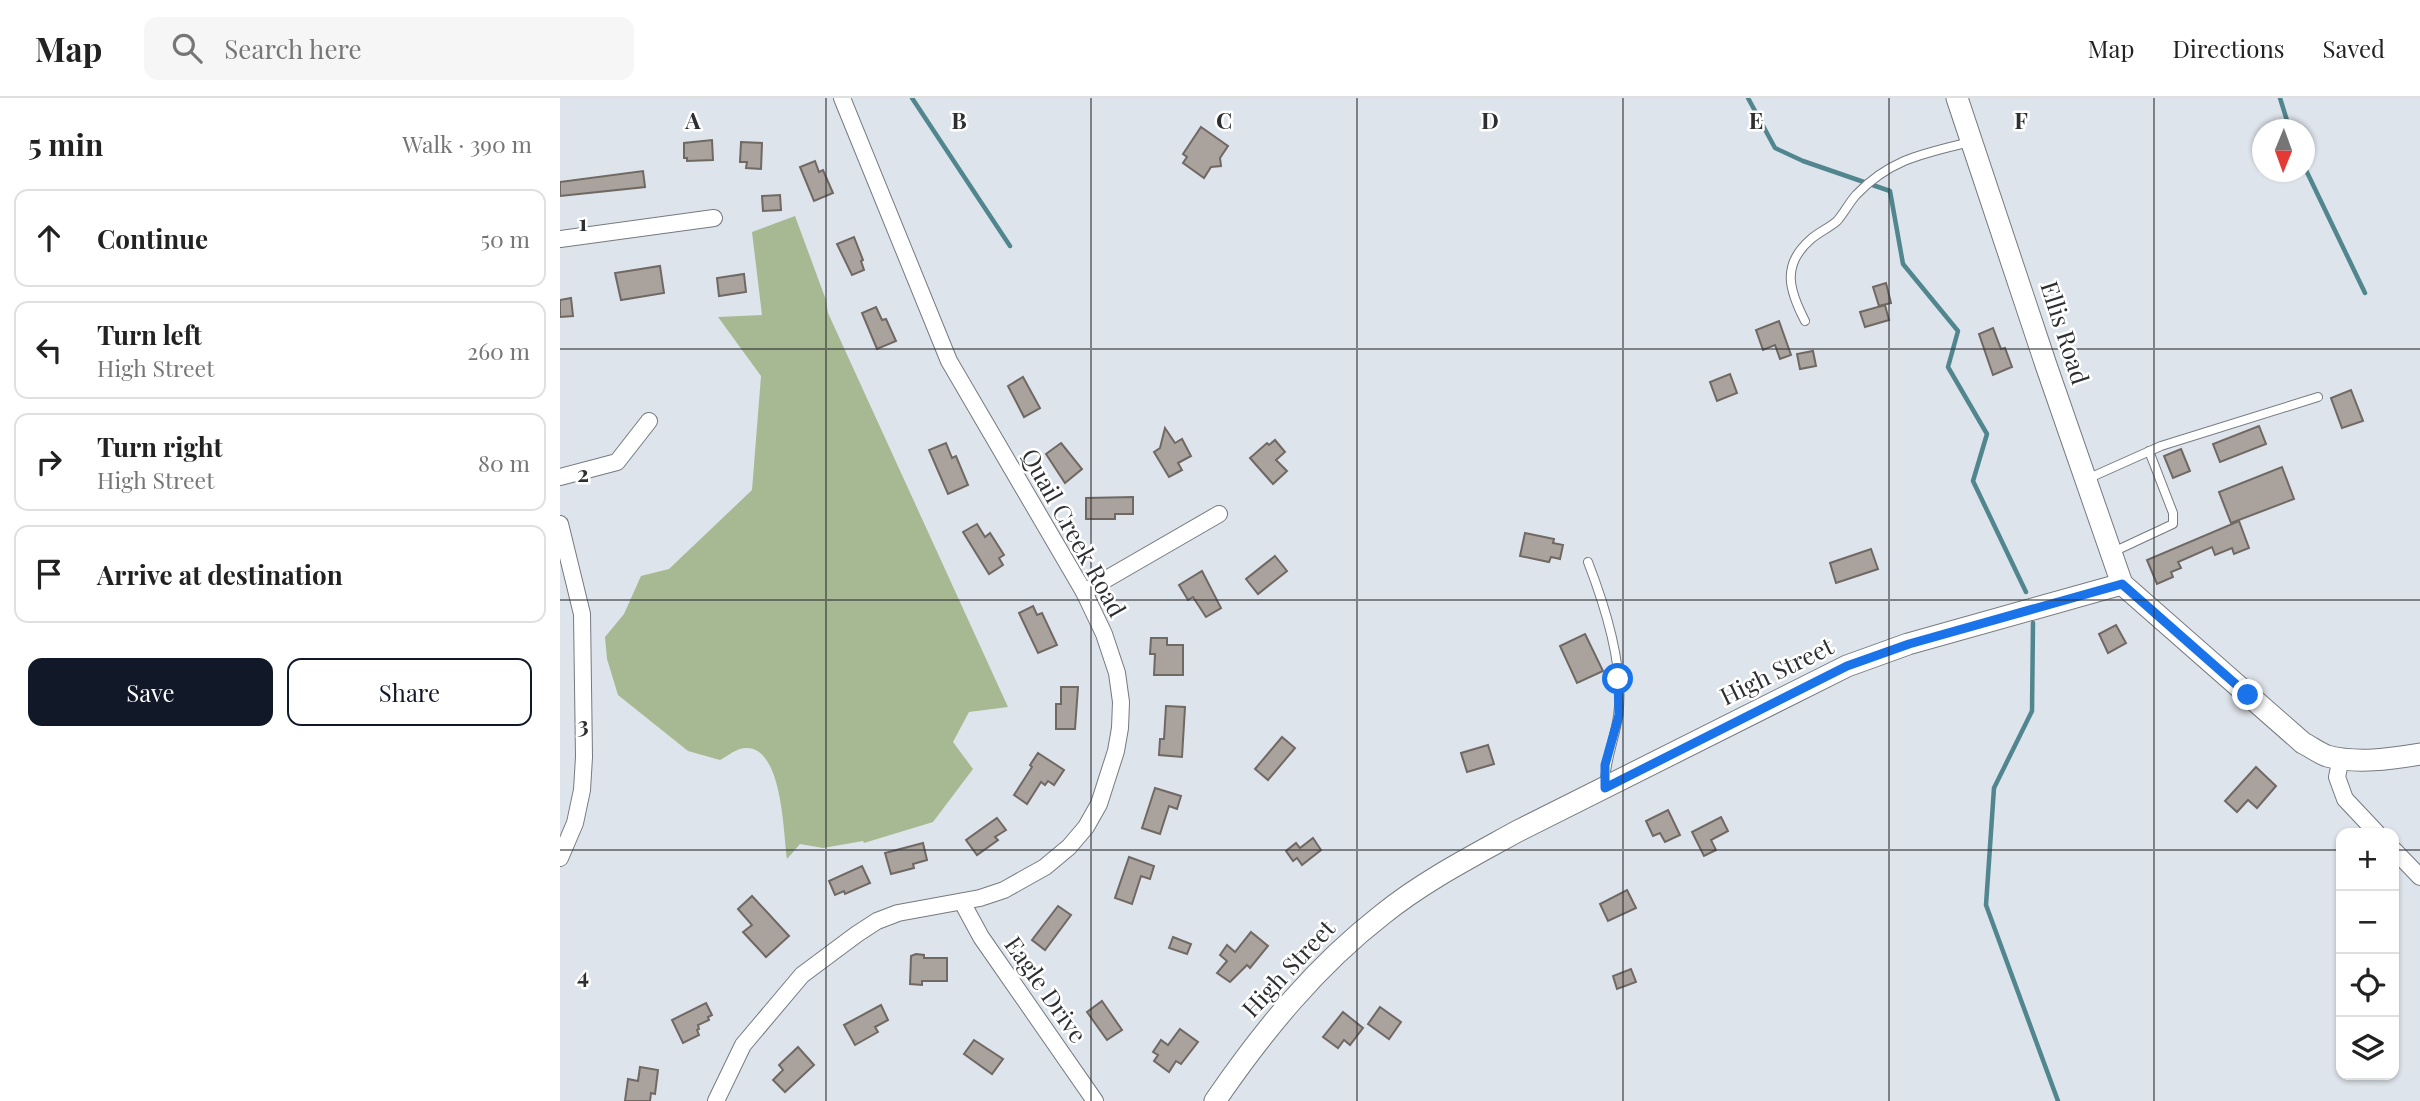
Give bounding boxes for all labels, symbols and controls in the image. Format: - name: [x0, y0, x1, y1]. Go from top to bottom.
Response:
- search box: [144, 17, 634, 80]
- text: Map: [35, 26, 102, 70]
- icon: search: [168, 29, 206, 67]
- text: Search here: [224, 31, 362, 66]
- text: Map: [2088, 32, 2134, 64]
- text: Directions: [2172, 32, 2285, 64]
- text: Saved: [2323, 32, 2385, 64]
- text: A: [684, 104, 701, 135]
- text: B: [951, 104, 967, 135]
- text: C: [1216, 104, 1232, 135]
- text: D: [1481, 104, 1499, 135]
- text: E: [1749, 104, 1763, 135]
- text: F: [2014, 104, 2028, 135]
- north arrow: [2252, 119, 2315, 182]
- text: 5 min: [28, 124, 103, 164]
- text: Walk · 390 m: [402, 128, 532, 159]
- text: 1: [579, 206, 588, 237]
- icon: ahead: [30, 219, 68, 257]
- text: Continue: [97, 221, 208, 256]
- text: 50 m: [481, 223, 530, 254]
- street label: Ellis Road: [2034, 277, 2098, 388]
- text: Turn left: [97, 317, 202, 352]
- icon: left: [30, 331, 68, 369]
- text: 260 m: [467, 335, 530, 366]
- text: High Street: [97, 352, 214, 383]
- text: Turn right: [97, 429, 223, 464]
- street label: Quail Creek Road: [1015, 442, 1134, 622]
- icon: right: [30, 443, 68, 481]
- text: 80 m: [478, 447, 530, 478]
- text: 2: [577, 457, 589, 488]
- text: High Street: [97, 464, 214, 495]
- icon: arrive: [30, 555, 68, 593]
- text: Arrive at destination: [97, 557, 343, 592]
- street label: High Street: [1714, 629, 1839, 711]
- button: Save: [28, 658, 273, 726]
- button: Share: [287, 658, 532, 726]
- route start: [1602, 663, 1633, 694]
- route end: [2232, 679, 2263, 710]
- text: 3: [577, 708, 589, 739]
- map controls: [2336, 828, 2399, 1080]
- button: +: [2336, 828, 2399, 891]
- button: −: [2336, 891, 2399, 954]
- street label: High Street: [1234, 912, 1341, 1023]
- street label: Eagle Drive: [998, 929, 1095, 1048]
- button: locate: [2336, 954, 2399, 1017]
- text: 4: [577, 959, 589, 990]
- button: layers: [2336, 1017, 2399, 1080]

